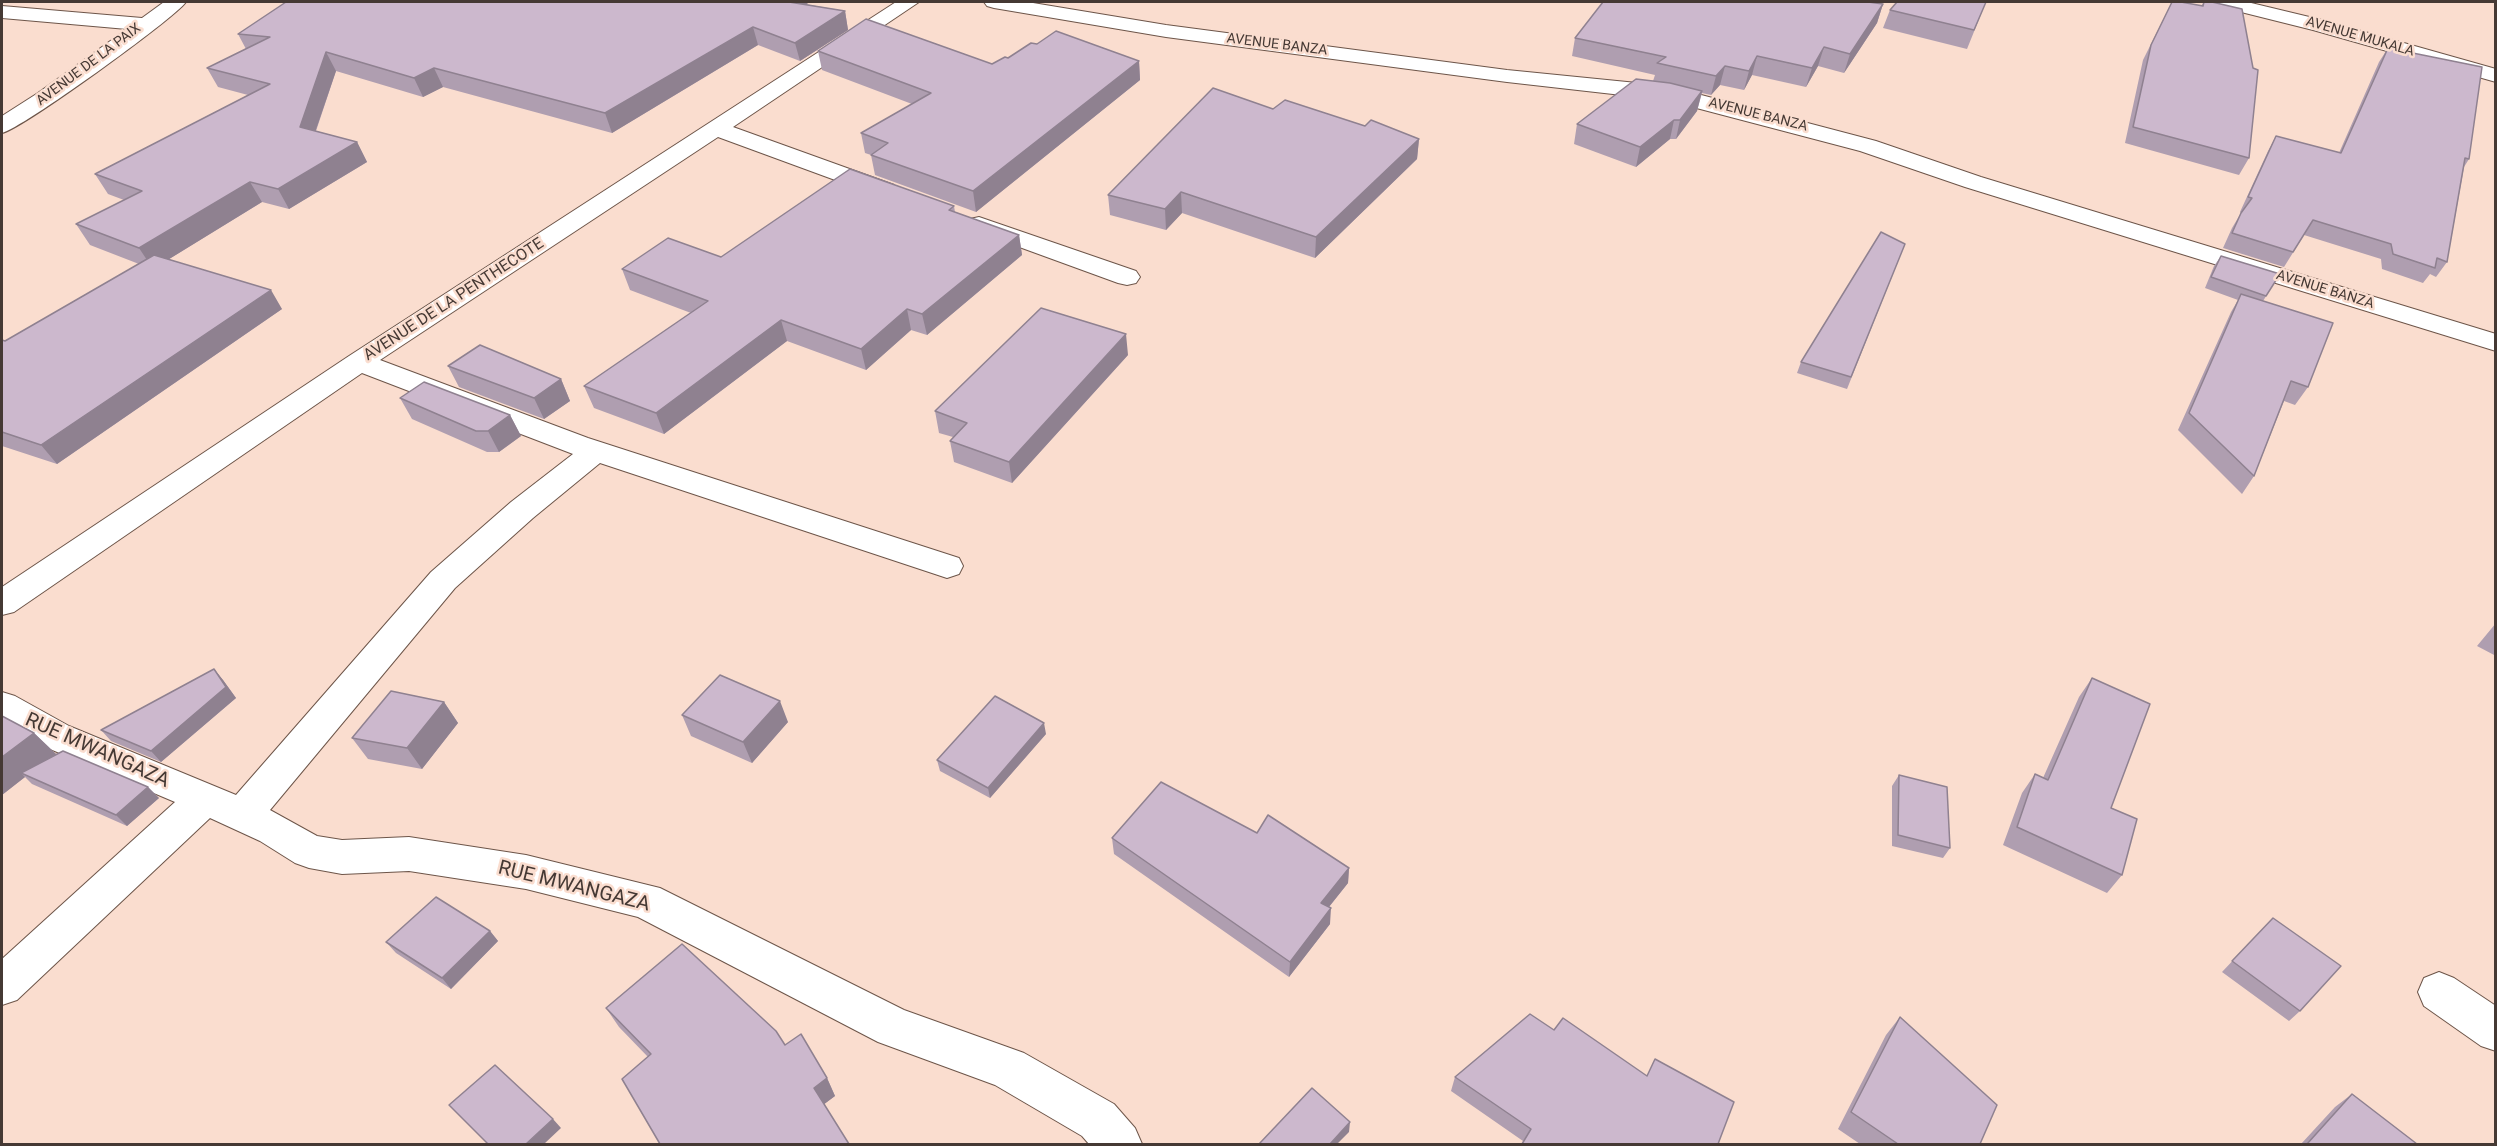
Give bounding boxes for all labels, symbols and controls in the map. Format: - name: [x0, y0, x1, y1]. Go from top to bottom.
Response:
- street label: AVENUE MUKALA: [2304, 14, 2416, 60]
- street label: AVENUE DE LA PAIX: [33, 20, 145, 110]
- street label: AVENUE BANZA: [1226, 30, 1328, 60]
- street label: AVENUE BANZA: [1707, 95, 1809, 135]
- street label: AVENUE DE LA PENTHECOTE: [360, 235, 548, 365]
- street label: AVENUE BANZA: [2274, 267, 2376, 313]
- street label: RUE MWANGAZA: [21, 708, 173, 794]
- street label: RUE MWANGAZA: [496, 857, 652, 917]

